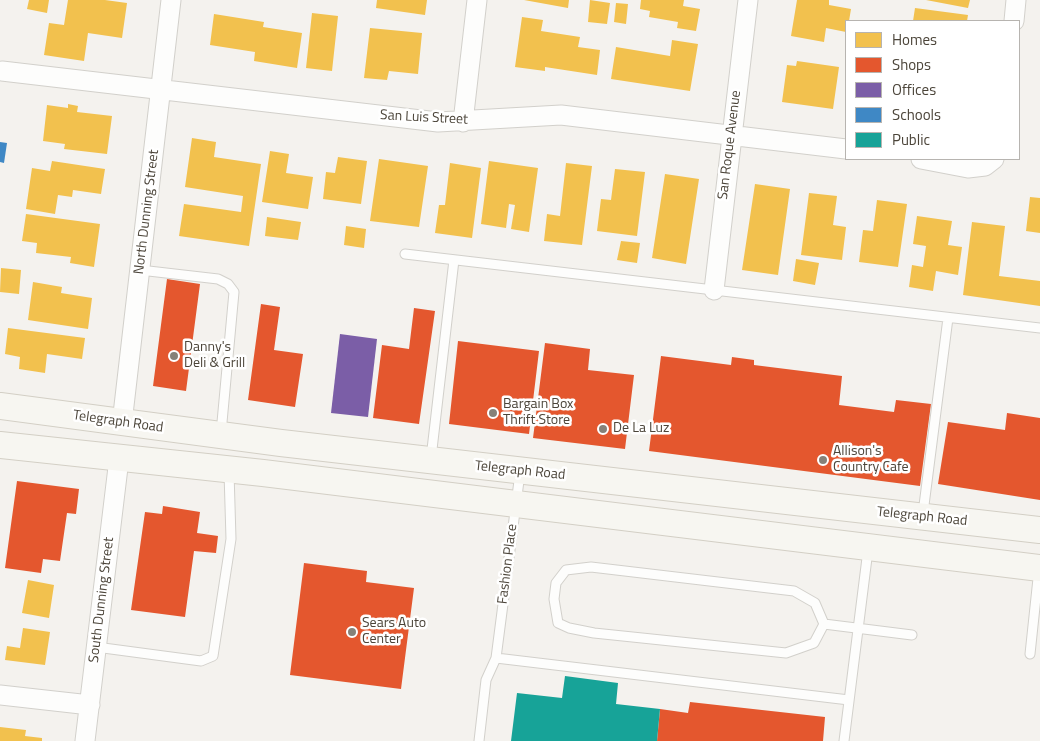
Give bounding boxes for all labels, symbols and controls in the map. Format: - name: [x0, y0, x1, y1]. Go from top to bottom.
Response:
- legend: [845, 20, 1020, 160]
- text: Homes: [892, 28, 937, 51]
- text: Shops: [892, 53, 931, 76]
- text: Offices: [892, 78, 936, 101]
- street label: San Roque Avenue: [715, 89, 745, 201]
- text: Schools: [892, 103, 941, 126]
- street label: San Luis Street: [380, 107, 468, 129]
- text: Public: [892, 128, 930, 151]
- street label: North Dunning Street: [131, 149, 163, 275]
- place label: Danny's Deli & Grill: [184, 340, 245, 372]
- marker: Danny's Deli & Grill: [168, 350, 180, 362]
- place label: Bargain Box Thrift Store: [503, 397, 573, 430]
- street label: Telegraph Road: [72, 407, 164, 437]
- marker: Bargain Box Thrift Store: [487, 407, 499, 419]
- place label: De La Luz: [613, 421, 669, 437]
- marker: De La Luz: [597, 423, 609, 435]
- place label: Allison's Country Cafe: [833, 444, 909, 477]
- marker: Allison's Country Cafe: [817, 454, 829, 466]
- street label: Telegraph Road: [474, 458, 566, 484]
- street label: Telegraph Road: [876, 504, 968, 530]
- street label: Fashion Place: [495, 523, 521, 605]
- street label: South Dunning Street: [86, 536, 118, 664]
- place label: Sears Auto Center: [362, 616, 426, 648]
- marker: Sears Auto Center: [346, 626, 358, 638]

